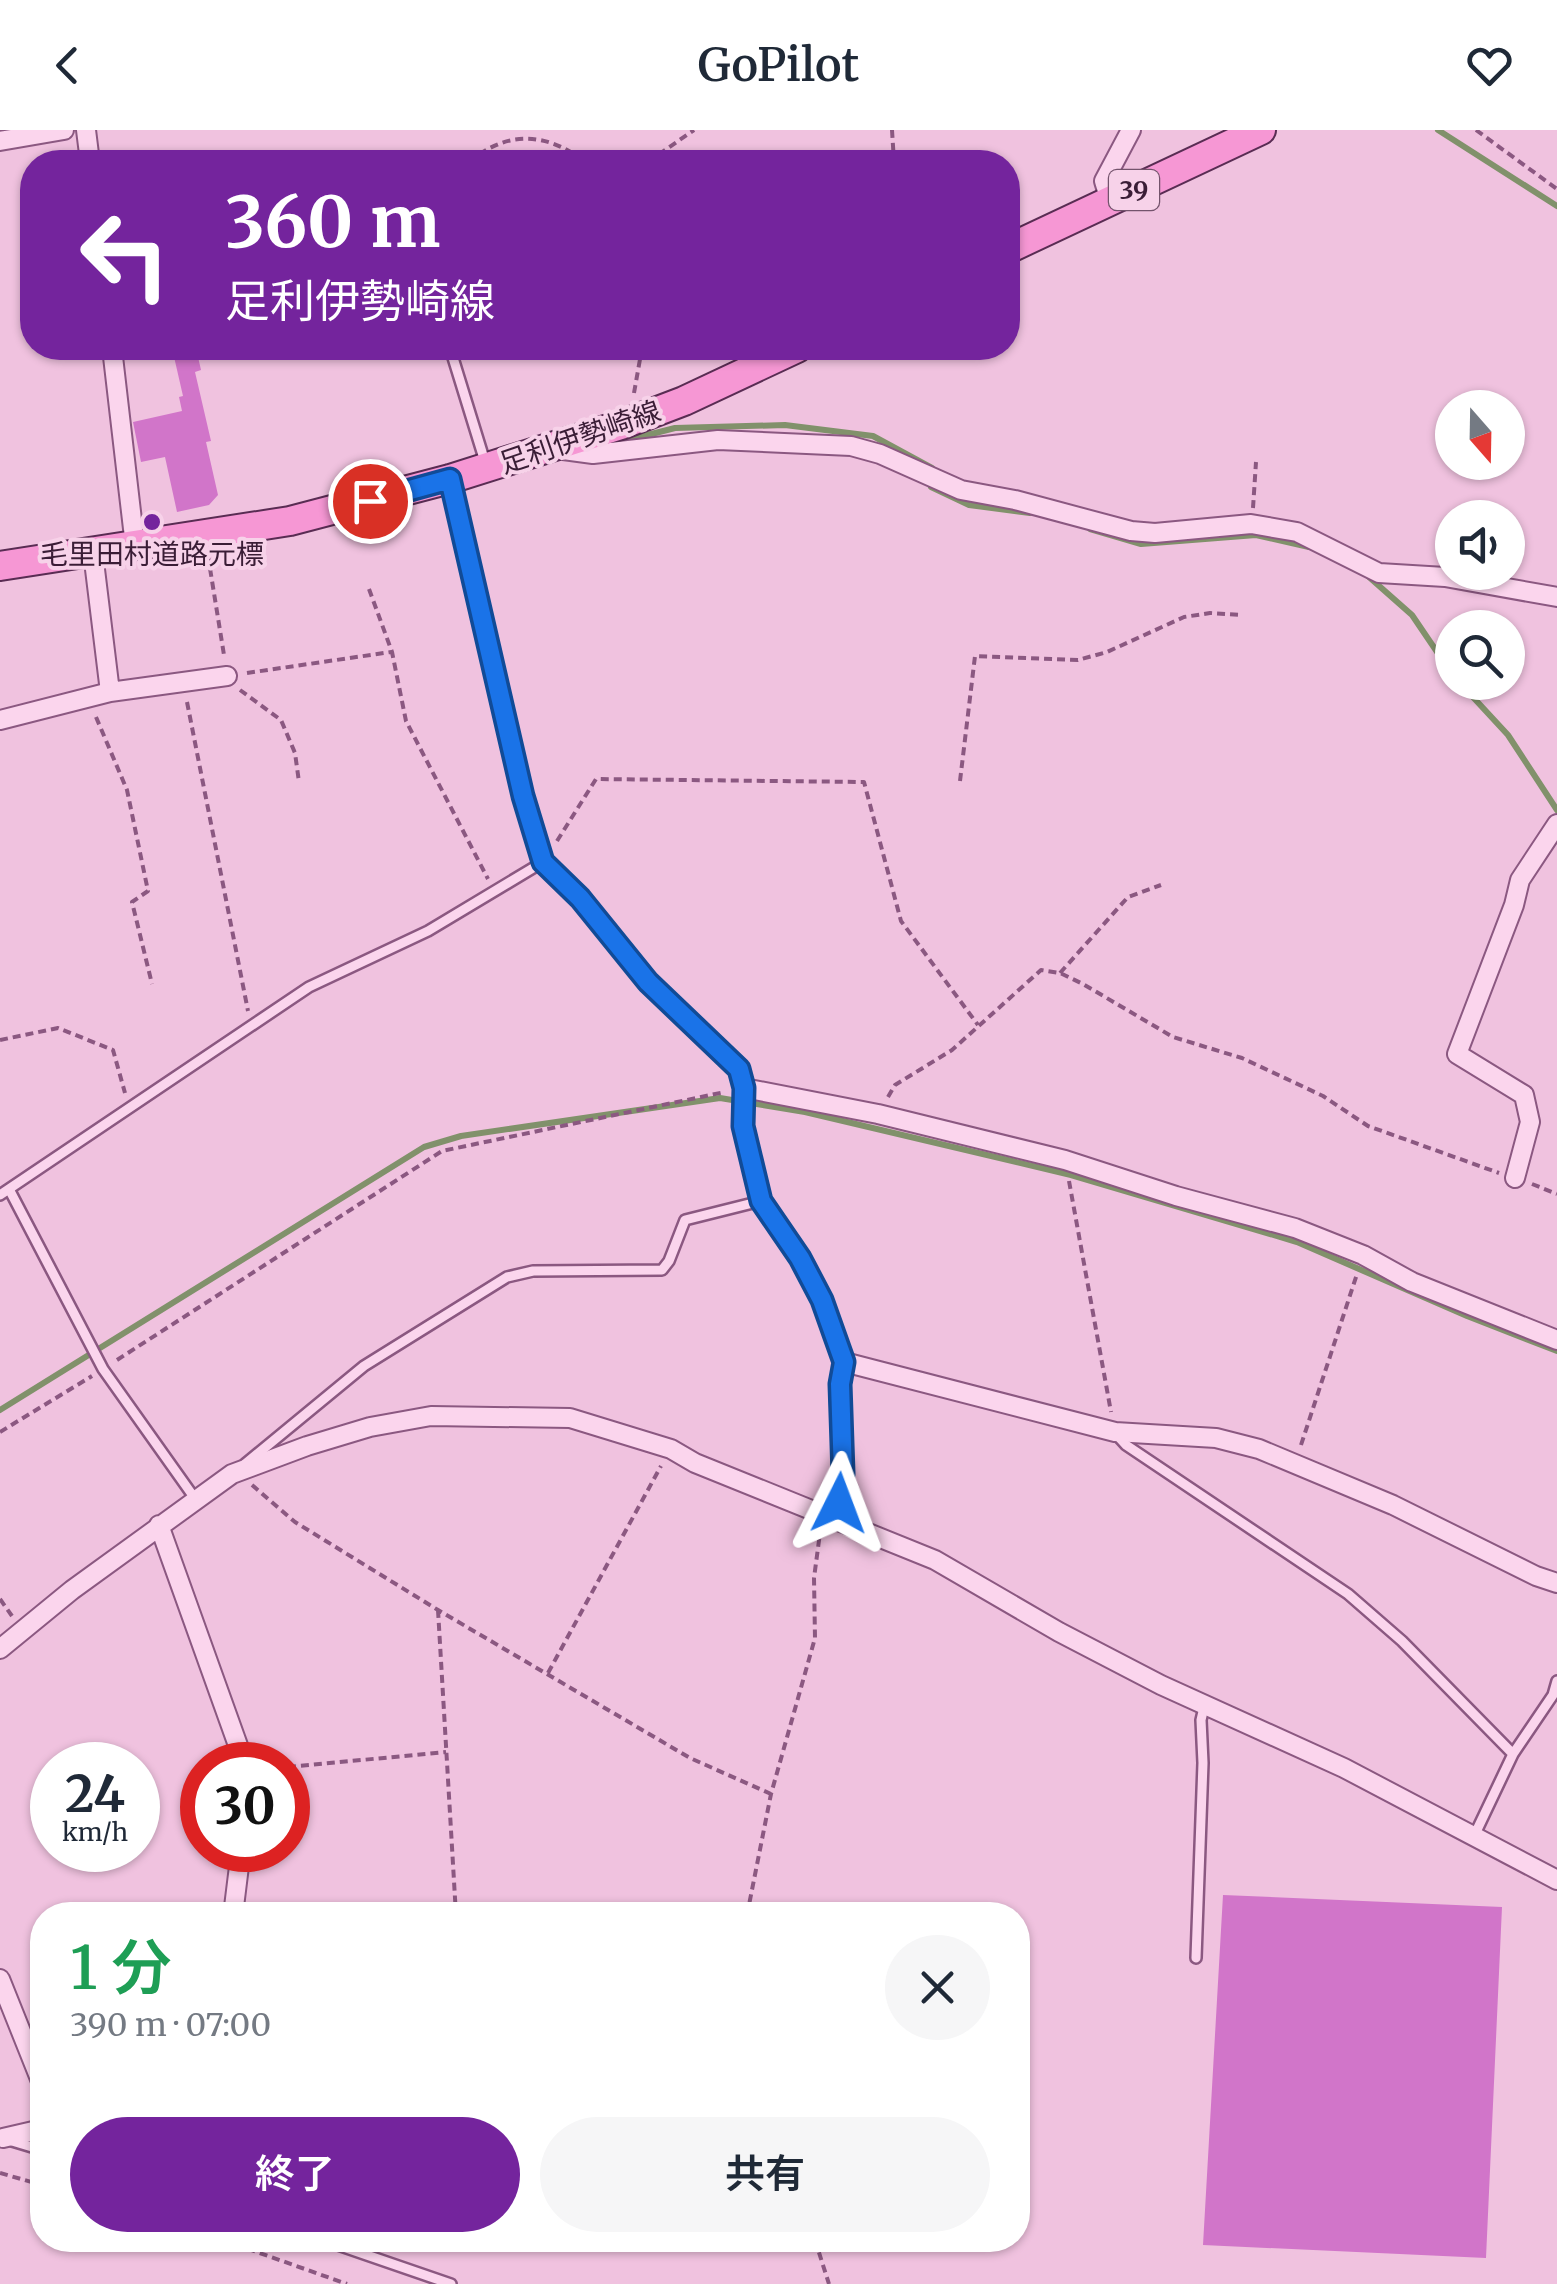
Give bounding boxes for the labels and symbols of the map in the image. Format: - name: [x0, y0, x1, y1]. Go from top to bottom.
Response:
- road number: 39: [1109, 170, 1159, 210]
- north arrow: [1435, 390, 1525, 480]
- street label: 足利伊勢崎線: [495, 393, 665, 481]
- pin: [328, 459, 413, 544]
- marker: 毛里田村道路元標: [141, 511, 163, 533]
- place label: 毛里田村道路元標: [40, 536, 264, 572]
- position arrow: [787, 1451, 891, 1555]
- speed limit sign: 30: [180, 1742, 310, 1872]

